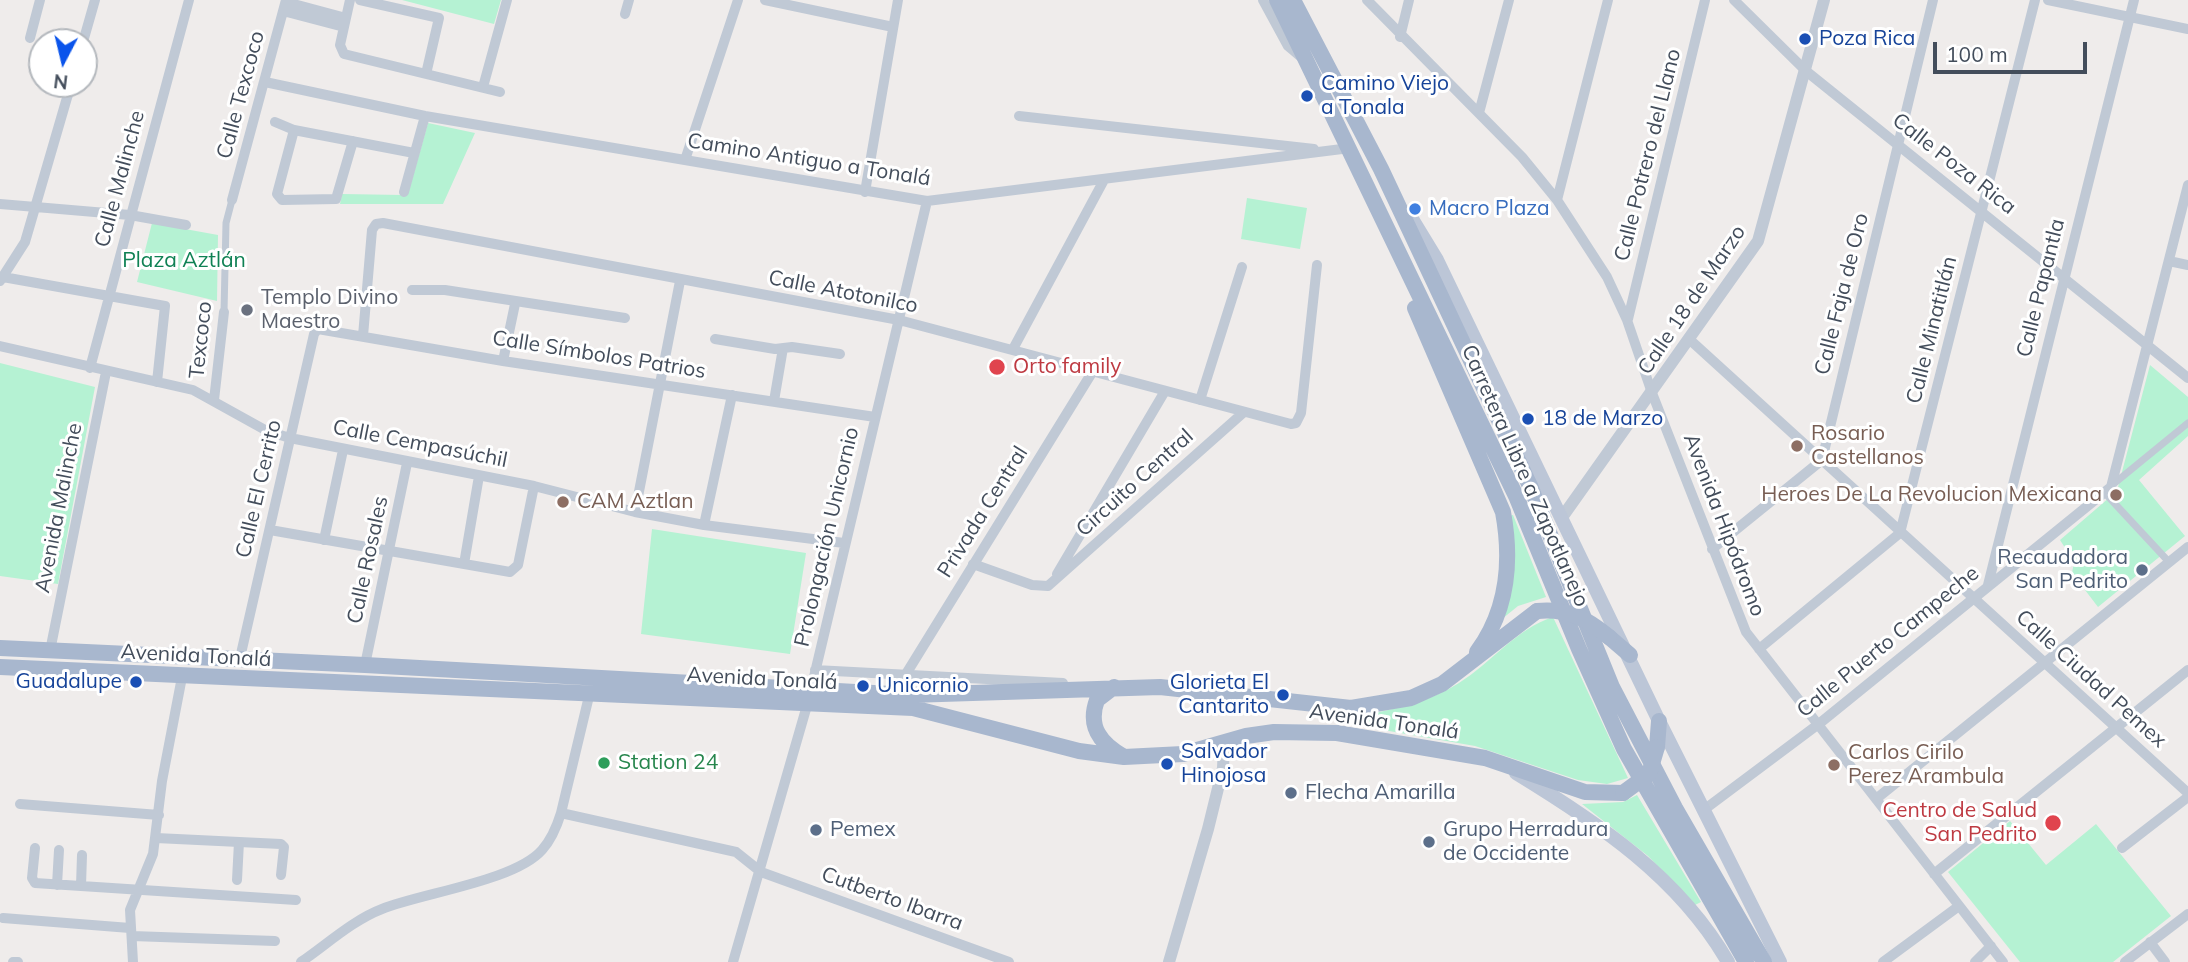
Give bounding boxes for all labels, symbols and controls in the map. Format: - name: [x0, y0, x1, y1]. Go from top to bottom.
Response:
- place label: Poza Rica: [1819, 26, 1915, 52]
- north arrow: [28, 28, 98, 98]
- street label: Calle Texcoco: [212, 28, 270, 162]
- scale bar: [1936, 28, 2090, 72]
- marker: Poza Rica: [1797, 31, 1813, 47]
- text: 100 m: [1946, 41, 2008, 67]
- street label: Calle Potrero del Llano: [1609, 46, 1687, 264]
- text: N: [52, 69, 69, 95]
- place label: Camino Viejo a Tonala: [1321, 71, 1449, 121]
- marker: Camino Viejo a Tonala: [1299, 88, 1315, 104]
- street label: Calle Malinche: [90, 108, 150, 250]
- street label: Calle Poza Rica: [1887, 108, 2021, 220]
- street label: Camino Antiguo a Tonalá: [686, 128, 932, 192]
- place label: Macro Plaza: [1429, 196, 1550, 222]
- marker: Macro Plaza: [1407, 201, 1423, 217]
- street label: Calle Faja de Oro: [1810, 211, 1874, 377]
- street label: Calle Papantla: [2012, 216, 2070, 360]
- street label: Calle 18 de Marzo: [1633, 221, 1751, 379]
- park label: Plaza Aztlán: [122, 248, 246, 274]
- street label: Calle Minatitlán: [1902, 254, 1962, 406]
- street label: Calle Atotonilco: [766, 265, 920, 319]
- place label: Templo Divino Maestro: [261, 285, 398, 335]
- street label: Texcoco: [184, 300, 218, 380]
- marker: Templo Divino Maestro: [239, 302, 255, 318]
- street label: Calle Símbolos Patrios: [491, 326, 707, 384]
- street label: Carretera Libre a Zapotlanejo: [1456, 341, 1594, 611]
- place label: Orto family: [1013, 354, 1121, 380]
- marker: Orto family: [987, 357, 1007, 377]
- place label: 18 de Marzo: [1542, 406, 1663, 432]
- marker: 18 de Marzo: [1520, 411, 1536, 427]
- street label: Calle Cempasúchil: [331, 415, 509, 473]
- street label: Calle El Cerrito: [231, 418, 287, 560]
- street label: Avenida Malinche: [30, 421, 88, 595]
- place label: Rosario Castellanos: [1811, 421, 1924, 471]
- street label: Circuito Central: [1071, 424, 1199, 542]
- street label: Prolongación Unicornio: [789, 425, 865, 649]
- street label: Avenida Hipódromo: [1678, 430, 1770, 620]
- marker: Rosario Castellanos: [1789, 438, 1805, 454]
- street label: Privada Central: [933, 442, 1033, 582]
- place label: Heroes De La Revolucion Mexicana: [1761, 482, 2102, 508]
- marker: Heroes De La Revolucion Mexicana: [2108, 487, 2124, 503]
- place label: CAM Aztlan: [577, 489, 694, 515]
- street label: Calle Rosales: [342, 494, 394, 626]
- marker: CAM Aztlan: [555, 494, 571, 510]
- place label: Recaudadora San Pedrito: [1997, 545, 2128, 595]
- street label: Calle Puerto Campeche: [1792, 561, 1984, 723]
- marker: Recaudadora San Pedrito: [2134, 562, 2150, 578]
- street label: Calle Ciudad Pemex: [2011, 605, 2171, 753]
- street label: Avenida Tonalá: [120, 639, 272, 673]
- street label: Avenida Tonalá: [686, 662, 838, 696]
- place label: Guadalupe: [16, 669, 122, 695]
- place label: Glorieta El Cantarito: [1170, 670, 1269, 720]
- place label: Unicornio: [877, 673, 969, 699]
- marker: Guadalupe: [128, 674, 144, 690]
- marker: Unicornio: [855, 678, 871, 694]
- marker: Glorieta El Cantarito: [1275, 687, 1291, 703]
- street label: Avenida Tonalá: [1308, 699, 1460, 745]
- place label: Salvador Hinojosa: [1181, 739, 1267, 789]
- place label: Carlos Cirilo Perez Arambula: [1848, 740, 2004, 790]
- place label: Station 24: [618, 750, 718, 776]
- marker: Station 24: [596, 755, 612, 771]
- marker: Salvador Hinojosa: [1159, 756, 1175, 772]
- marker: Carlos Cirilo Perez Arambula: [1826, 757, 1842, 773]
- place label: Flecha Amarilla: [1305, 780, 1456, 806]
- marker: Flecha Amarilla: [1283, 785, 1299, 801]
- place label: Centro de Salud San Pedrito: [1882, 798, 2037, 848]
- marker: Centro de Salud San Pedrito: [2043, 813, 2063, 833]
- place label: Pemex: [830, 817, 896, 843]
- place label: Grupo Herradura de Occidente: [1443, 817, 1608, 867]
- marker: Pemex: [808, 822, 824, 838]
- marker: Grupo Herradura de Occidente: [1421, 834, 1437, 850]
- street label: Cutberto Ibarra: [818, 862, 966, 936]

